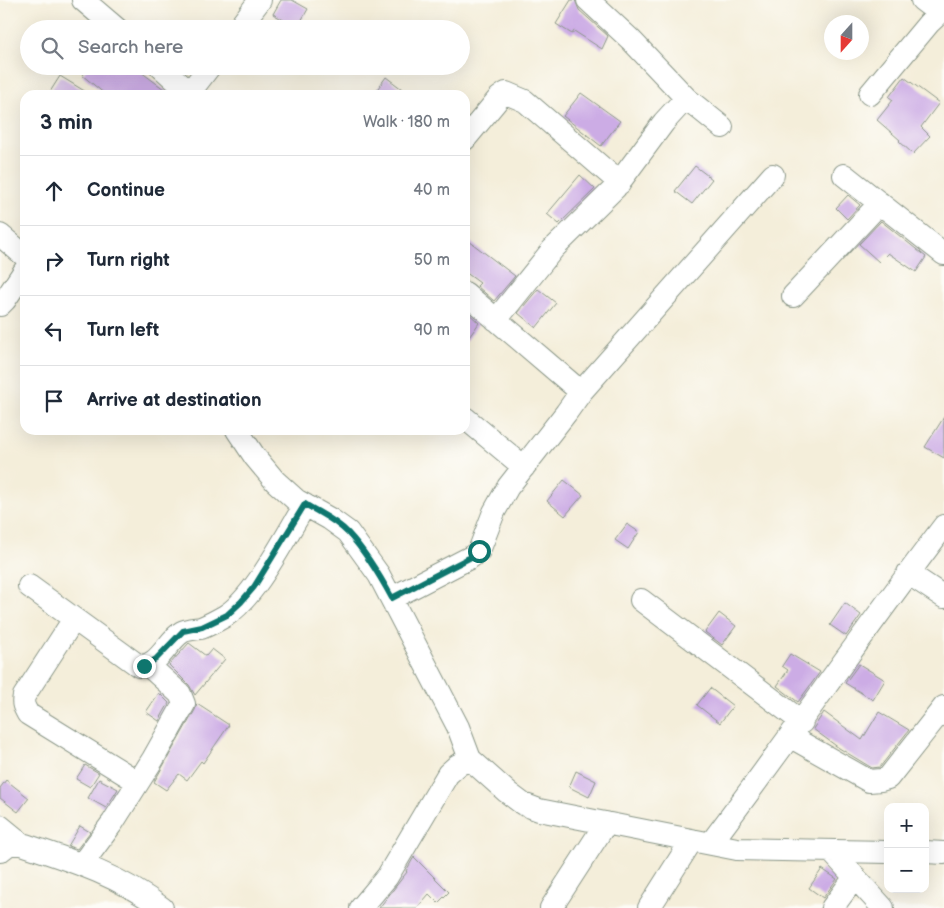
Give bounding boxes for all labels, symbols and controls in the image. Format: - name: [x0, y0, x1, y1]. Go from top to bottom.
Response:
- north arrow: [824, 15, 869, 60]
- search box: [20, 20, 470, 75]
- icon: search: [38, 34, 66, 62]
- text: Search here: [78, 36, 183, 59]
- text: 3 min: [40, 110, 93, 135]
- text: Walk · 180 m: [363, 113, 450, 132]
- icon: ahead: [40, 177, 68, 205]
- text: Continue: [87, 179, 165, 202]
- text: 40 m: [413, 181, 450, 200]
- icon: right: [40, 247, 68, 275]
- text: Turn right: [87, 249, 170, 272]
- text: 50 m: [414, 251, 450, 270]
- icon: left: [40, 317, 68, 345]
- text: Turn left: [87, 319, 159, 342]
- text: 90 m: [414, 321, 450, 340]
- icon: arrive: [40, 387, 68, 415]
- text: Arrive at destination: [87, 389, 262, 412]
- route start: [468, 540, 491, 563]
- route end: [133, 655, 156, 678]
- map controls: [884, 803, 929, 893]
- button: +: [884, 803, 929, 848]
- button: −: [884, 848, 929, 893]

